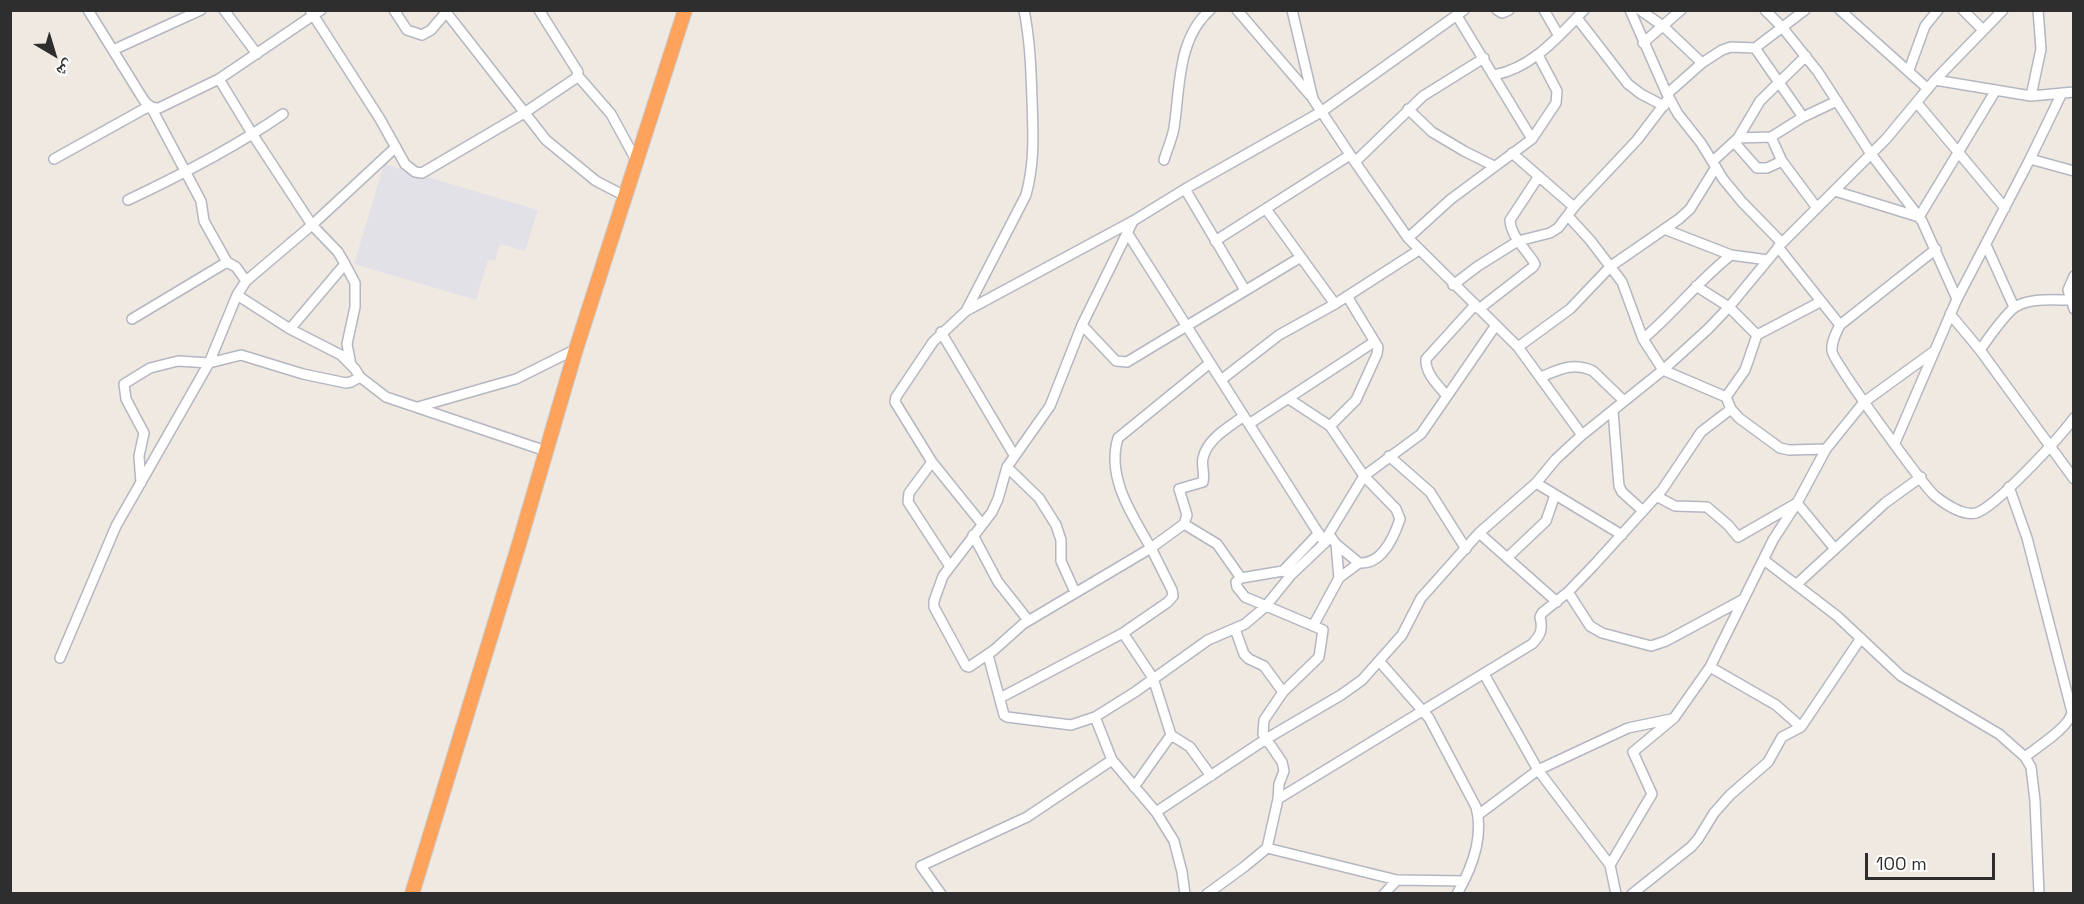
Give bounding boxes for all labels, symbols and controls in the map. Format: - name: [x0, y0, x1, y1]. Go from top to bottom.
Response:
- north arrow: [24, 24, 84, 84]
- text: ش: [52, 55, 79, 82]
- scale bar: [1868, 841, 1998, 879]
- text: 100 m: [1876, 852, 1927, 875]

